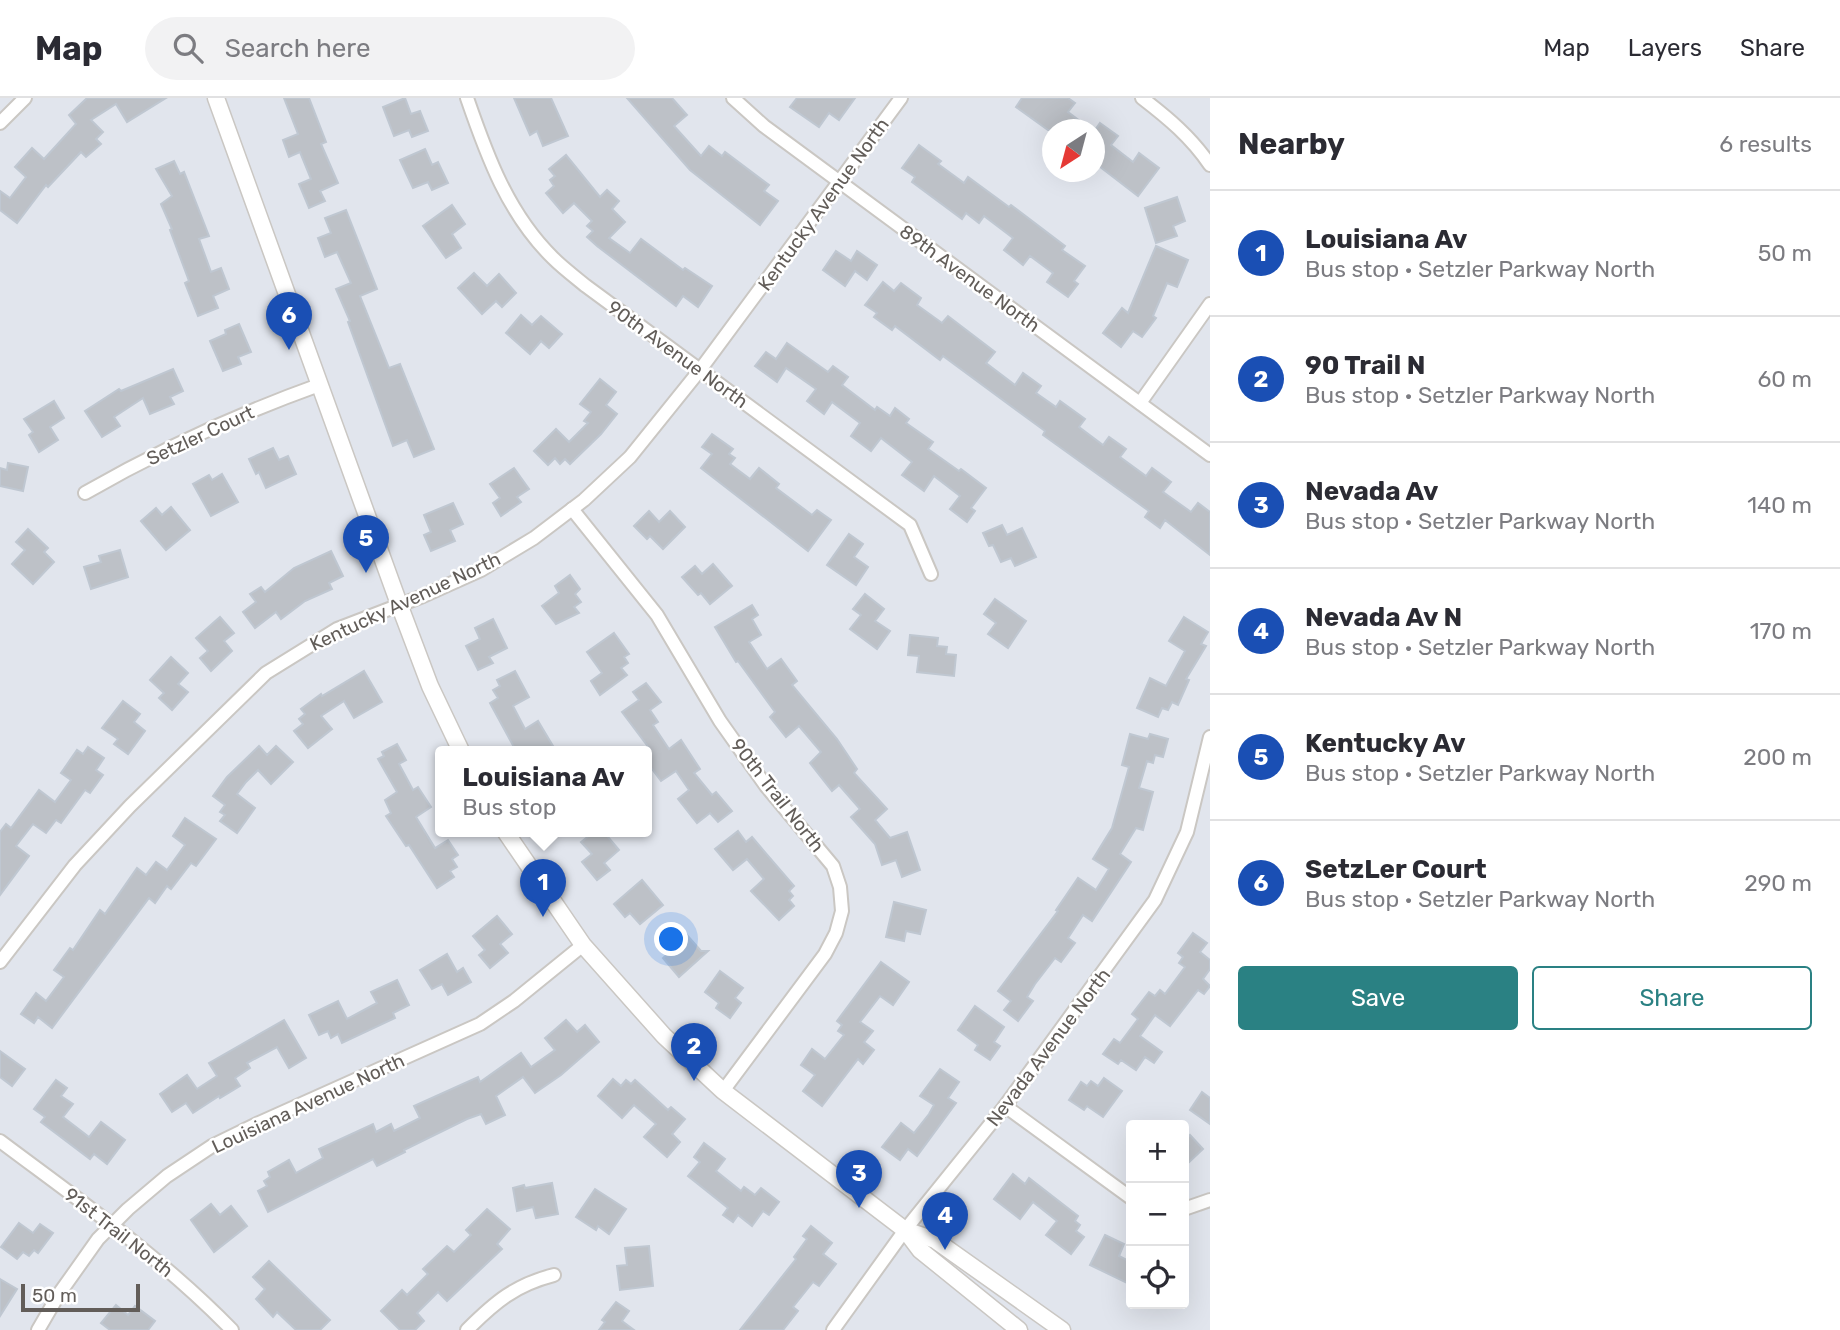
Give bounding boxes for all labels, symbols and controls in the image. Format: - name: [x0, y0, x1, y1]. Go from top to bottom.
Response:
- search box: [145, 17, 635, 80]
- text: Map: [35, 29, 103, 68]
- icon: search: [169, 29, 207, 67]
- text: Search here: [225, 33, 370, 64]
- text: Map: [1543, 34, 1590, 62]
- text: Layers: [1628, 34, 1702, 62]
- text: Share: [1740, 34, 1805, 62]
- street label: Kentucky Avenue North: [753, 114, 894, 295]
- north arrow: [1042, 119, 1105, 182]
- text: Nearby: [1238, 126, 1345, 162]
- text: 6 results: [1719, 130, 1812, 158]
- street label: 89th Avenue North: [895, 220, 1044, 337]
- text: Louisiana Av: [1305, 224, 1468, 255]
- text: 1: [1255, 239, 1267, 267]
- text: 50 m: [1758, 239, 1812, 267]
- text: Bus stop · Setzler Parkway North: [1305, 255, 1655, 283]
- pin: 6: [266, 292, 312, 350]
- street label: 90th Avenue North: [603, 296, 752, 413]
- text: 90 Trail N: [1305, 350, 1425, 381]
- text: 2: [1254, 365, 1268, 393]
- text: 60 m: [1757, 365, 1812, 393]
- text: Bus stop · Setzler Parkway North: [1305, 381, 1655, 409]
- street label: Setzler Court: [143, 400, 258, 470]
- text: Nevada Av: [1305, 476, 1439, 507]
- text: 3: [1253, 491, 1269, 519]
- text: 140 m: [1747, 491, 1812, 519]
- text: Bus stop · Setzler Parkway North: [1305, 507, 1655, 535]
- pin: 5: [343, 515, 389, 573]
- street label: Kentucky Avenue North: [306, 547, 504, 656]
- text: Nevada Av N: [1305, 602, 1462, 633]
- text: 4: [1253, 617, 1269, 645]
- text: 170 m: [1750, 617, 1812, 645]
- text: Bus stop · Setzler Parkway North: [1305, 633, 1655, 661]
- text: Kentucky Av: [1305, 728, 1466, 759]
- street label: 90th Trail North: [726, 734, 829, 857]
- text: 5: [1254, 743, 1268, 771]
- text: 200 m: [1743, 743, 1812, 771]
- popup: [435, 746, 652, 837]
- text: Bus stop · Setzler Parkway North: [1305, 759, 1655, 787]
- text: Louisiana Av: [462, 762, 625, 793]
- text: Bus stop: [462, 793, 556, 821]
- text: SetzLer Court: [1305, 854, 1487, 885]
- pin: 1: [520, 859, 566, 917]
- text: 6: [1254, 869, 1268, 897]
- text: 290 m: [1744, 869, 1812, 897]
- text: Bus stop · Setzler Parkway North: [1305, 885, 1655, 913]
- your location: [654, 922, 688, 956]
- street label: Nevada Avenue North: [982, 964, 1115, 1131]
- button: Save: [1238, 966, 1518, 1030]
- button: Share: [1532, 966, 1812, 1030]
- pin: 2: [671, 1023, 717, 1081]
- street label: Louisiana Avenue North: [208, 1049, 408, 1158]
- map controls: [1126, 1120, 1189, 1309]
- button: +: [1126, 1120, 1189, 1183]
- pin: 3: [836, 1150, 882, 1208]
- street label: 91st Trail North: [60, 1183, 178, 1282]
- button: −: [1126, 1183, 1189, 1246]
- pin: 4: [922, 1192, 968, 1250]
- button: locate: [1126, 1246, 1189, 1309]
- scale bar: [21, 1281, 140, 1313]
- text: 50 m: [32, 1284, 77, 1307]

